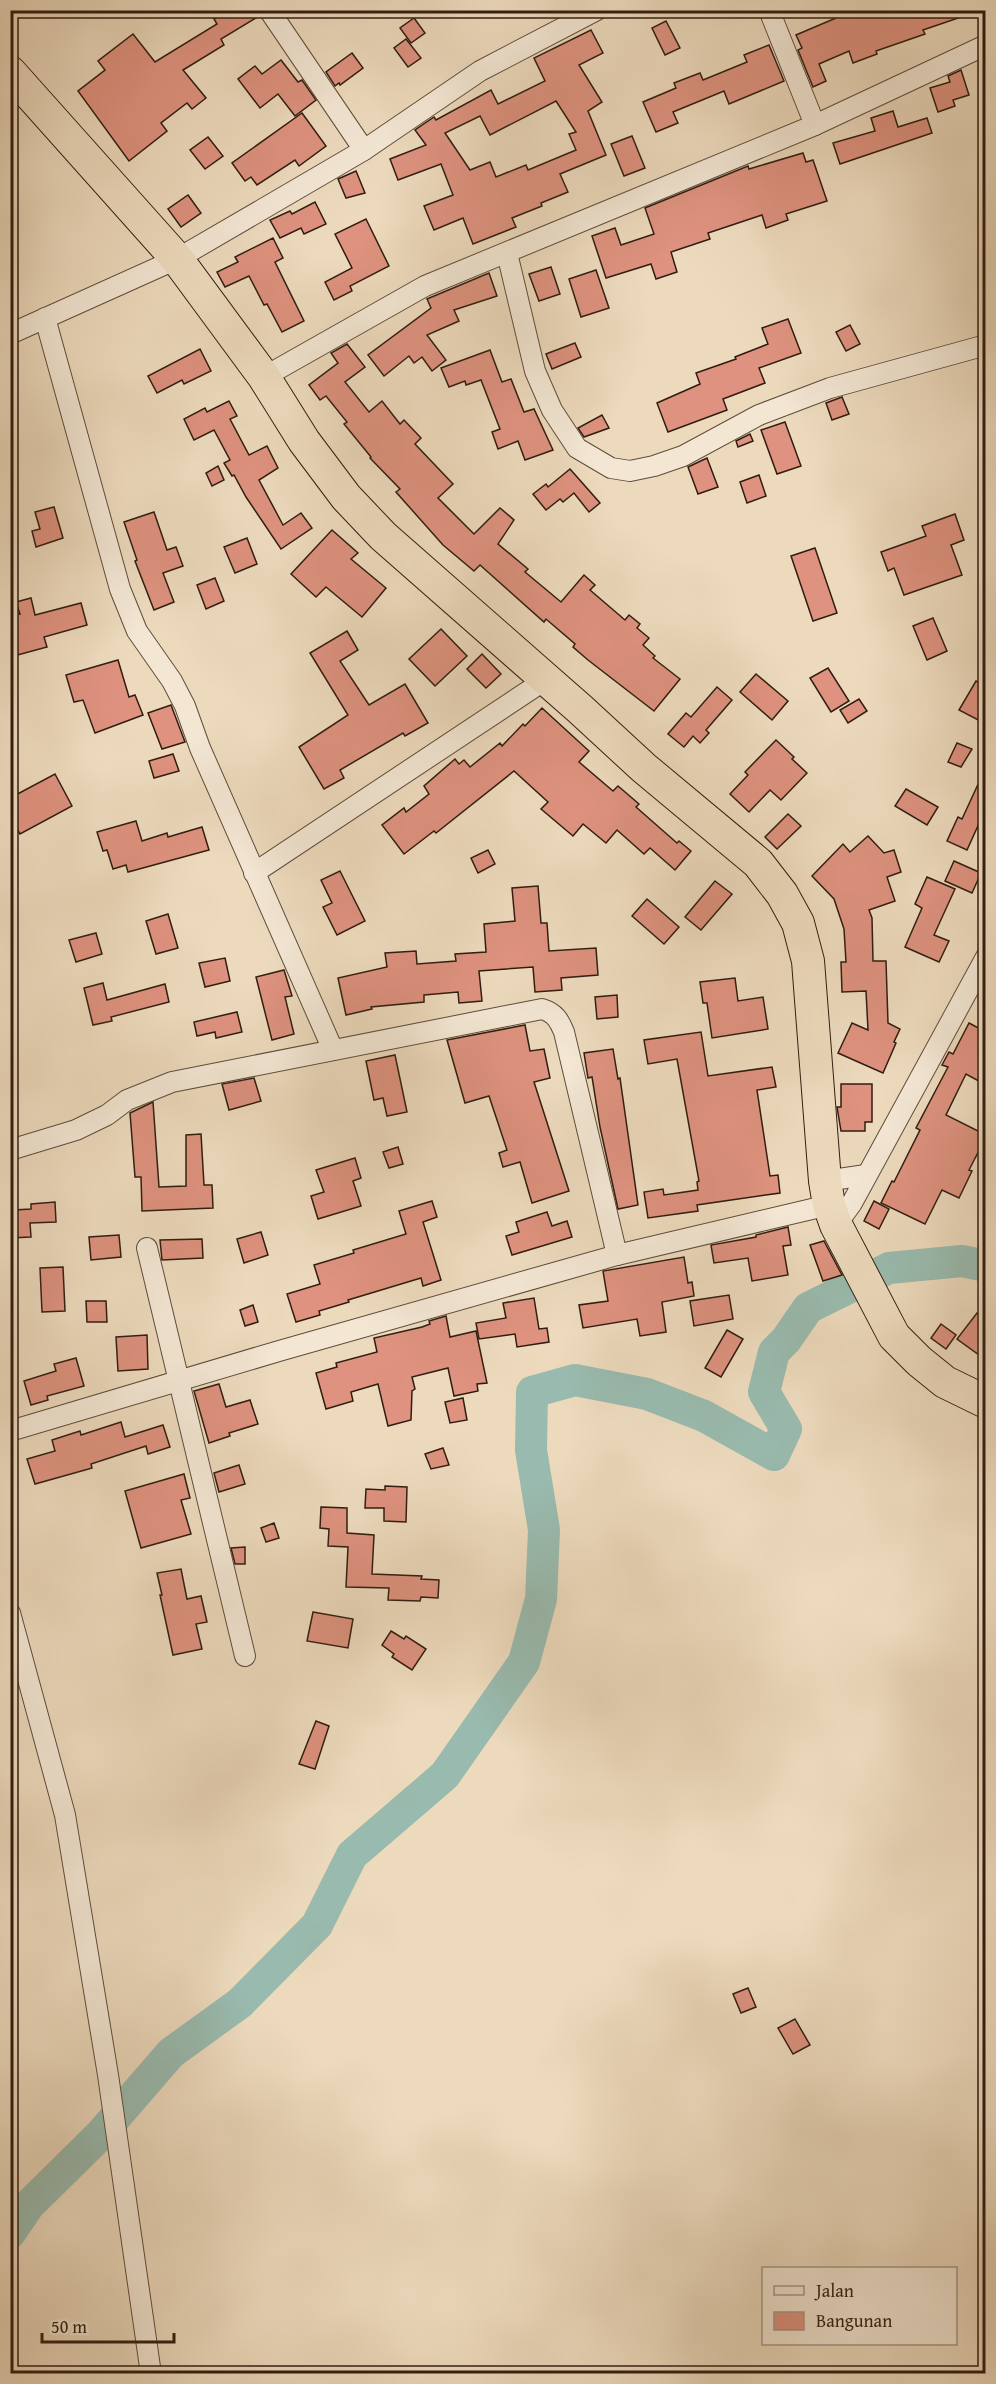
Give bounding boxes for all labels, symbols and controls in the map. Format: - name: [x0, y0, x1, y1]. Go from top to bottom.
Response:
- legend: [762, 2267, 957, 2345]
- text: Jalan: [814, 2277, 854, 2304]
- scale bar: [42, 2306, 174, 2344]
- text: Bangunan: [816, 2307, 892, 2334]
- text: 50 m: [51, 2313, 87, 2340]

